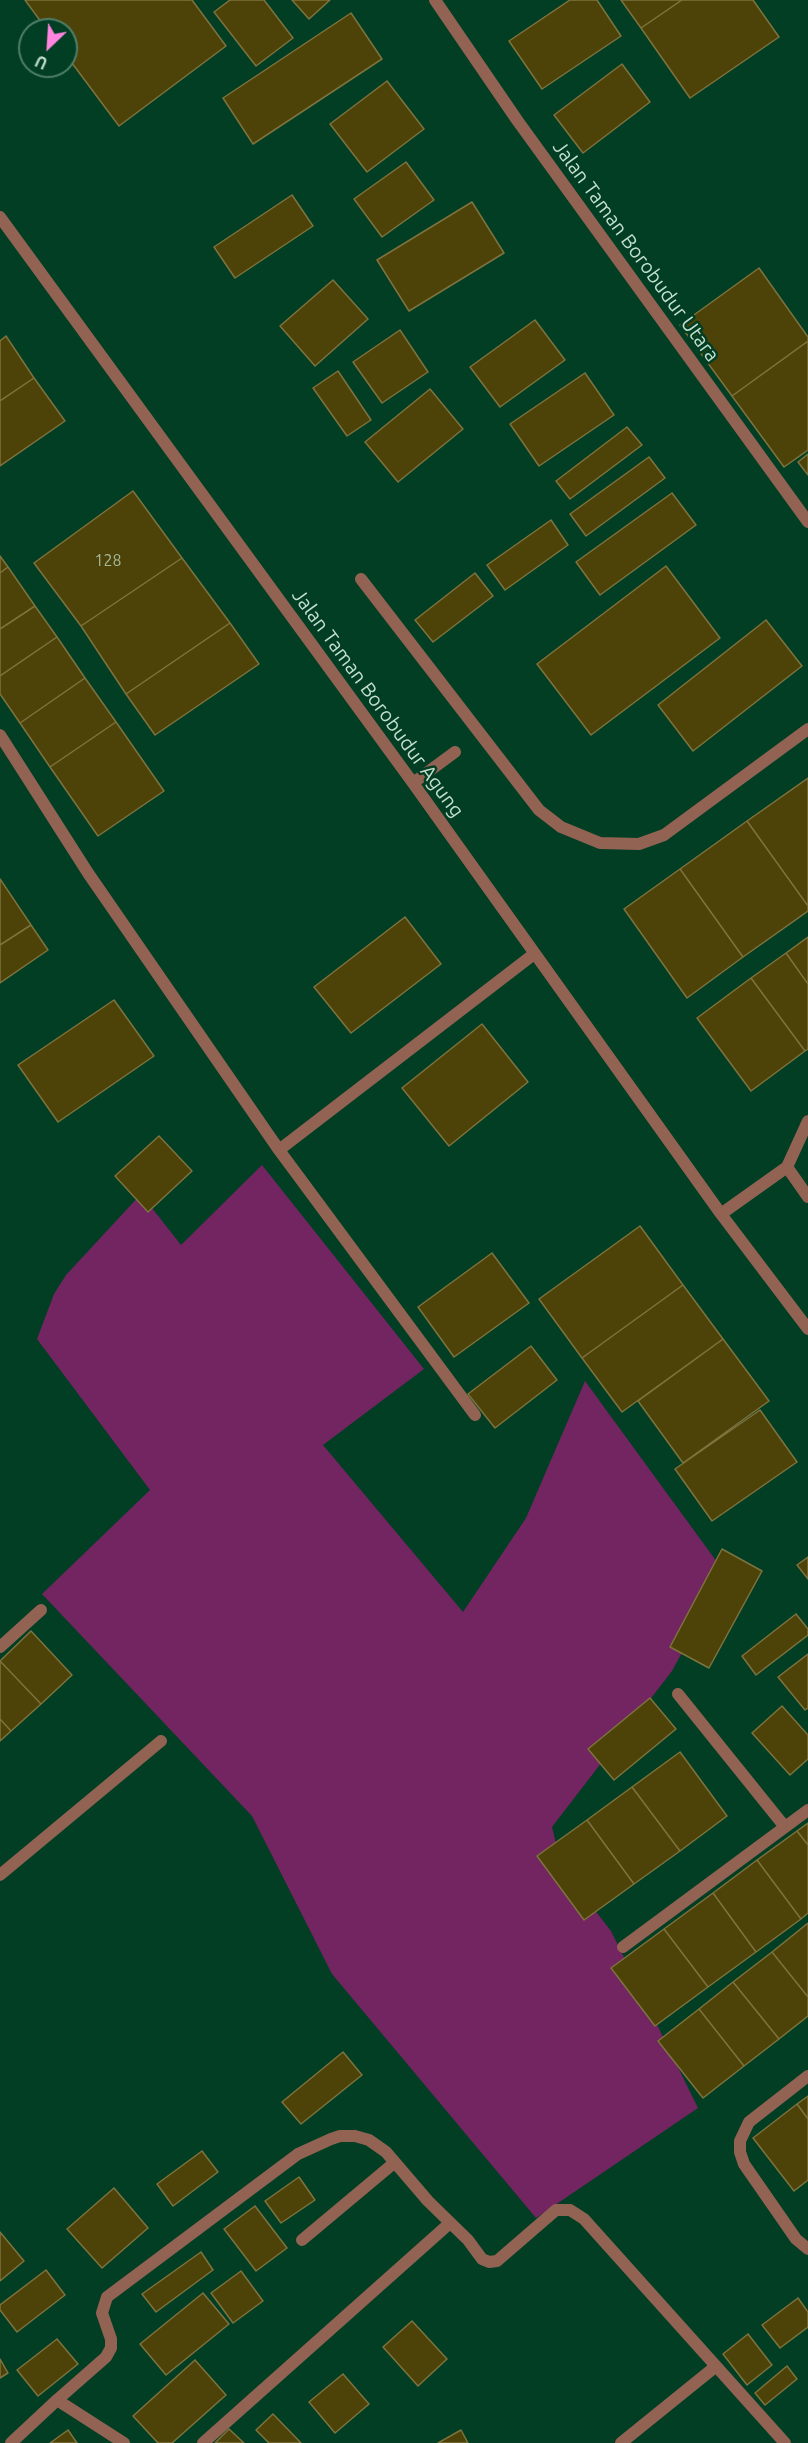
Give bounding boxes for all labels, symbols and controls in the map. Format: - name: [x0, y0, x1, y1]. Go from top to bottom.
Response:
- north arrow: [18, 18, 78, 78]
- text: U: [32, 52, 50, 73]
- street label: Jalan Taman Borobudur Utara: [548, 136, 724, 366]
- house number: 128: [94, 551, 122, 571]
- street label: Jalan Taman Borobudur Agung: [287, 584, 469, 822]

